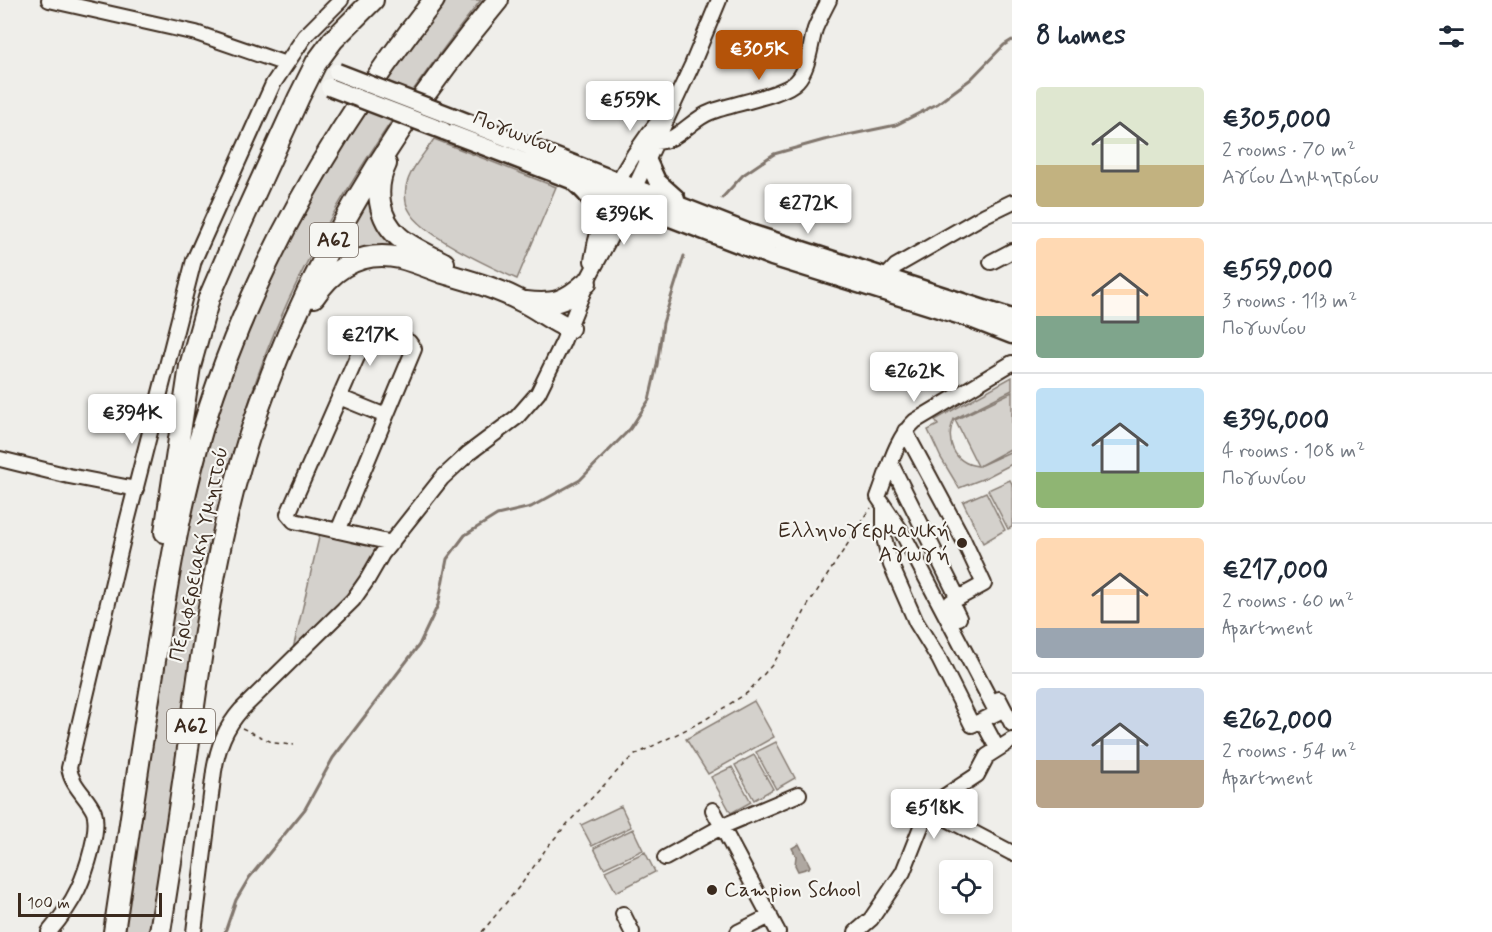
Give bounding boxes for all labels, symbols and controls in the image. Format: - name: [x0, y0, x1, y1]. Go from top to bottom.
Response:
- text: 8 homes: [1036, 19, 1126, 53]
- icon: filters: [1435, 20, 1468, 53]
- pin: €305K: [717, 30, 801, 81]
- text: €305K: [730, 36, 788, 63]
- pin: €559K: [588, 81, 672, 132]
- text: €559K: [600, 87, 660, 114]
- text: €305,000: [1222, 103, 1331, 137]
- street label: Πογωνίου: [469, 104, 561, 162]
- icon: home: [1084, 111, 1156, 183]
- text: 2 rooms · 70 m²: [1222, 137, 1356, 164]
- text: Αγίου Δημητρίου: [1222, 164, 1379, 191]
- pin: €272K: [766, 184, 850, 235]
- text: €272K: [778, 190, 838, 217]
- pin: €396K: [582, 195, 666, 246]
- text: €396K: [595, 201, 653, 228]
- road number: Α62: [310, 223, 358, 257]
- text: €559,000: [1222, 254, 1333, 288]
- icon: home: [1084, 262, 1156, 334]
- text: 3 rooms · 113 m²: [1222, 288, 1357, 315]
- text: Πογωνίου: [1222, 315, 1306, 342]
- pin: €217K: [328, 316, 412, 367]
- text: €217K: [342, 322, 398, 349]
- pin: €262K: [872, 352, 956, 403]
- text: €262K: [884, 358, 944, 385]
- pin: €394K: [90, 394, 174, 445]
- text: €394K: [102, 400, 162, 427]
- text: €396,000: [1222, 404, 1329, 438]
- icon: home: [1084, 412, 1156, 484]
- text: 4 rooms · 108 m²: [1222, 438, 1365, 465]
- street label: Περιφερειακή Υμηττού: [163, 444, 235, 664]
- text: Πογωνίου: [1222, 465, 1306, 492]
- place label: Ελληνογερμανική Αγωγή: [779, 517, 950, 569]
- marker: Ελληνογερμανική Αγωγή: [955, 536, 969, 550]
- text: €217,000: [1222, 554, 1328, 588]
- icon: home: [1084, 562, 1156, 634]
- text: 2 rooms · 60 m²: [1222, 588, 1354, 615]
- text: Apartment: [1222, 615, 1313, 642]
- text: €262,000: [1222, 704, 1332, 738]
- road number: Α62: [167, 709, 215, 743]
- icon: home: [1084, 712, 1156, 784]
- text: 2 rooms · 54 m²: [1222, 738, 1356, 765]
- text: Apartment: [1222, 765, 1313, 792]
- pin: €518K: [892, 789, 976, 840]
- text: €518K: [905, 795, 963, 822]
- map controls: [939, 860, 993, 914]
- button: locate: [939, 860, 993, 914]
- place label: Campion School: [724, 876, 861, 904]
- marker: Campion School: [705, 883, 719, 897]
- scale bar: [18, 890, 162, 918]
- text: 100 m: [27, 893, 70, 914]

